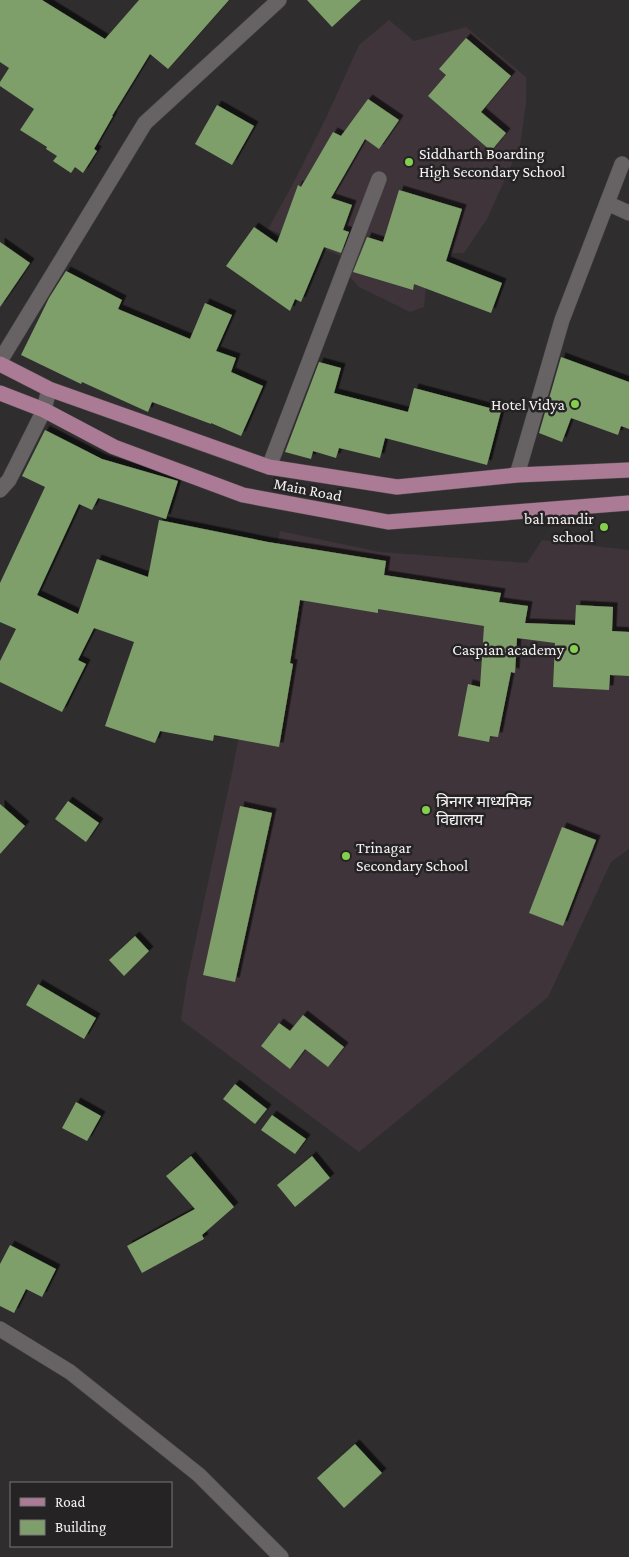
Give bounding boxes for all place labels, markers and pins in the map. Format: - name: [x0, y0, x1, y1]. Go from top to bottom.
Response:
- place label: Siddharth Boarding High Secondary School: [419, 145, 565, 181]
- marker: Siddharth Boarding High Secondary School: [403, 156, 415, 168]
- place label: Hotel Vidya: [491, 396, 566, 414]
- marker: Hotel Vidya: [569, 398, 581, 410]
- place label: bal mandir school: [524, 510, 594, 545]
- marker: bal mandir school: [598, 521, 610, 533]
- place label: Caspian academy: [452, 641, 565, 659]
- marker: Caspian academy: [568, 643, 580, 655]
- place label: त्रिनगर माध्यमिक विद्यालय: [436, 793, 532, 828]
- marker: त्रिनगर माध्यमिक विद्यालय: [420, 804, 432, 816]
- place label: Trinagar Secondary School: [356, 839, 468, 875]
- marker: Trinagar Secondary School: [340, 850, 352, 862]

